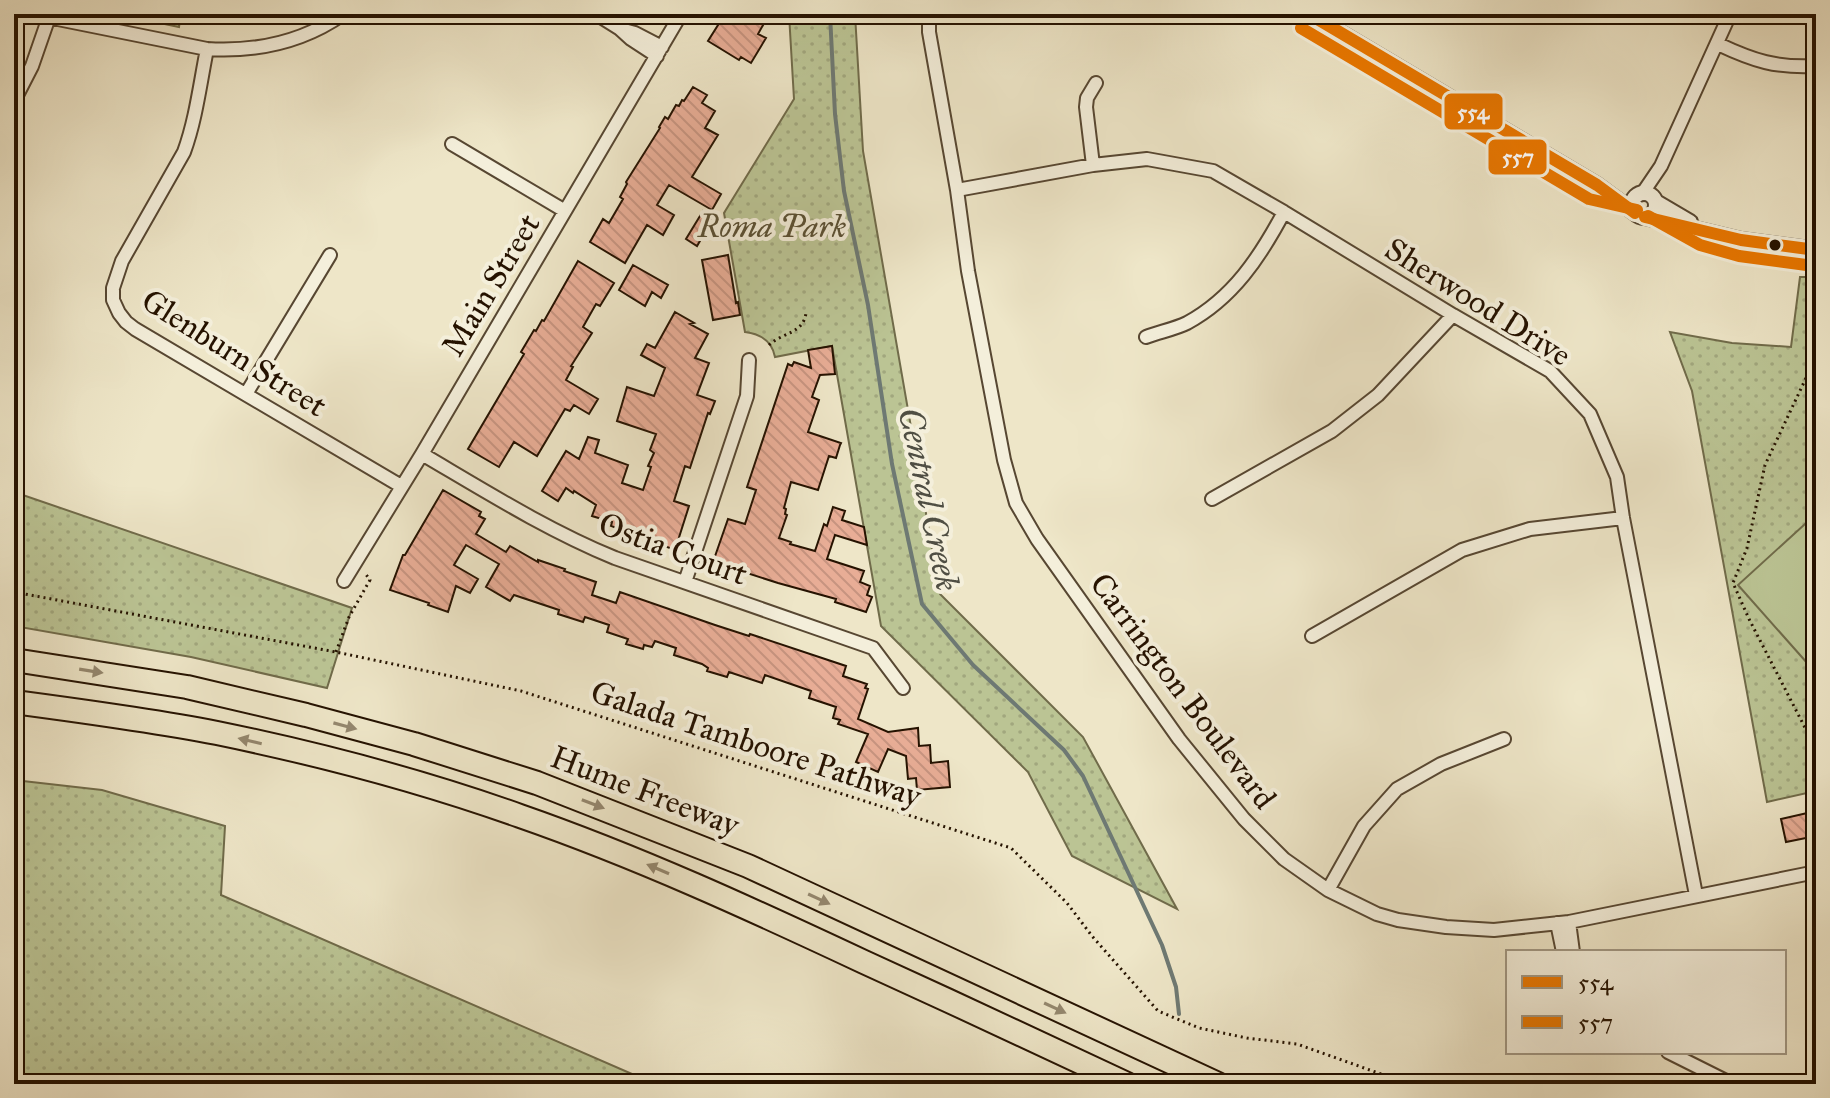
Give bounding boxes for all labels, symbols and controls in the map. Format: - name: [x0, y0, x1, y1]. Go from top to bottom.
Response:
- line badge: 554: [1443, 92, 1504, 131]
- text: 554: [1457, 98, 1491, 125]
- line badge: 557: [1487, 138, 1548, 176]
- text: 557: [1502, 143, 1534, 170]
- street label: Main Street: [433, 207, 549, 363]
- park label: Roma Park: [697, 207, 846, 246]
- street label: Sherwood Drive: [1378, 229, 1578, 375]
- unlabelled marker: [1767, 237, 1783, 253]
- street label: Glenburn Street: [134, 281, 334, 425]
- water label: Central Creek: [890, 404, 968, 594]
- street label: Ostia Court: [593, 504, 753, 594]
- street label: Carrington Boulevard: [1082, 565, 1284, 817]
- one-way arrow: [79, 666, 104, 678]
- street label: Galada Tamboore Pathway: [586, 672, 927, 816]
- one-way arrow: [333, 720, 358, 732]
- one-way arrow: [237, 734, 262, 747]
- street label: Hume Freeway: [545, 737, 746, 845]
- one-way arrow: [581, 799, 605, 811]
- one-way arrow: [646, 862, 670, 875]
- one-way arrow: [807, 892, 830, 906]
- legend: [1506, 950, 1786, 1054]
- text: 554: [1578, 967, 1614, 997]
- one-way arrow: [1043, 1001, 1066, 1015]
- text: 557: [1578, 1007, 1613, 1037]

